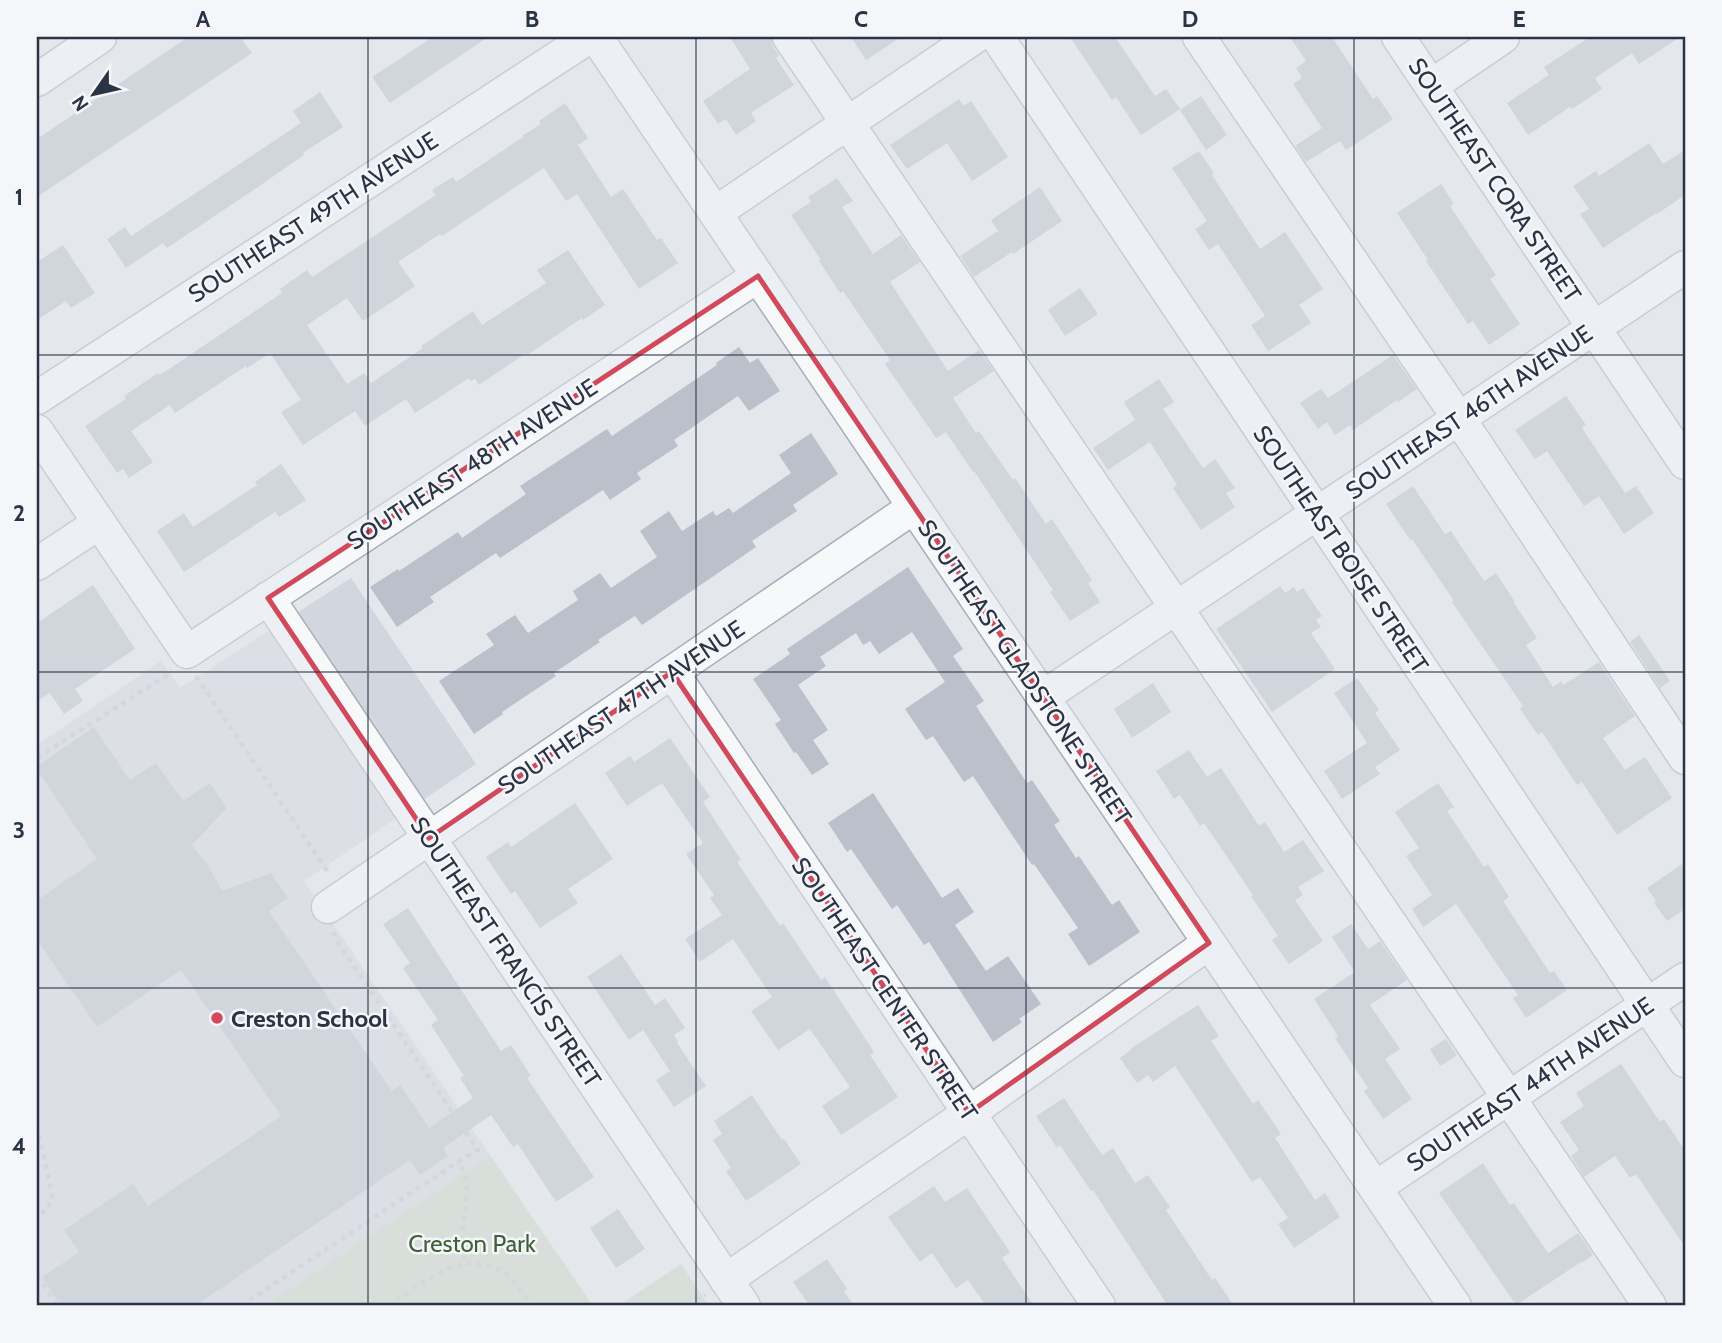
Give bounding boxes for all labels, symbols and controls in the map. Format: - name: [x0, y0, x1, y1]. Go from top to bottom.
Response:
- text: A: [196, 5, 211, 33]
- text: B: [525, 5, 539, 33]
- text: C: [854, 5, 868, 33]
- text: D: [1182, 5, 1198, 33]
- text: E: [1512, 5, 1526, 33]
- street label: SOUTHEAST CORA STREET: [1402, 52, 1588, 308]
- north arrow: [60, 60, 130, 130]
- text: N: [67, 91, 94, 115]
- street label: SOUTHEAST 49TH AVENUE: [183, 125, 443, 309]
- text: 1: [15, 183, 23, 211]
- street label: SOUTHEAST 46TH AVENUE: [1340, 319, 1598, 505]
- street label: SOUTHEAST 48TH AVENUE: [341, 372, 603, 556]
- street label: SOUTHEAST BOISE STREET: [1247, 420, 1435, 678]
- text: 2: [13, 499, 25, 527]
- street label: SOUTHEAST GLADSTONE STREET: [912, 514, 1138, 830]
- street label: SOUTHEAST 47TH AVENUE: [492, 614, 750, 800]
- street label: SOUTHEAST FRANCIS STREET: [405, 811, 607, 1093]
- text: 3: [13, 816, 25, 844]
- street label: SOUTHEAST CENTER STREET: [786, 852, 984, 1126]
- street label: SOUTHEAST 44TH AVENUE: [1401, 990, 1659, 1178]
- place label: Creston School: [231, 1004, 388, 1033]
- marker: Creston School: [209, 1010, 225, 1026]
- text: 4: [12, 1132, 26, 1160]
- park label: Creston Park: [408, 1229, 536, 1258]

